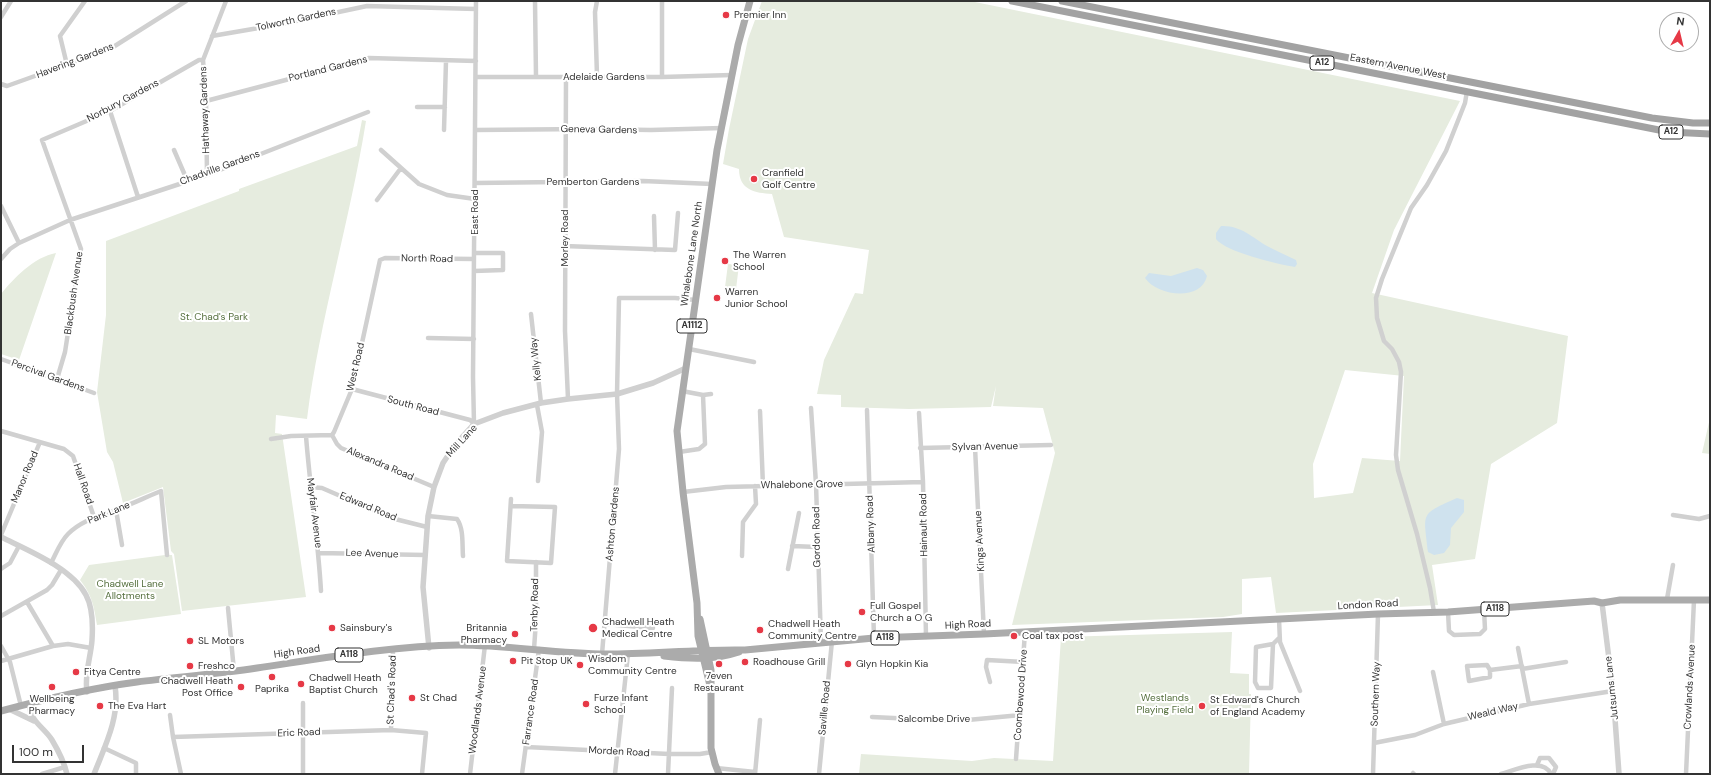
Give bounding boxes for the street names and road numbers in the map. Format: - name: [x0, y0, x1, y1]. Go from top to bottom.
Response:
- street label: Tolworth Gardens: [255, 6, 337, 34]
- street label: Havering Gardens: [35, 41, 115, 81]
- street label: Eastern Avenue West: [1349, 52, 1447, 82]
- street label: Portland Gardens: [287, 53, 369, 85]
- road number: A12: [1310, 56, 1334, 70]
- street label: Hathaway Gardens: [197, 66, 213, 154]
- street label: Adelaide Gardens: [563, 71, 645, 83]
- street label: Norbury Gardens: [85, 77, 161, 125]
- street label: Geneva Gardens: [560, 123, 638, 137]
- road number: A12: [1659, 125, 1683, 139]
- street label: Chadville Gardens: [178, 148, 262, 188]
- street label: Pemberton Gardens: [546, 176, 640, 188]
- street label: East Road: [469, 189, 481, 235]
- street label: Whalebone Lane North: [679, 201, 705, 307]
- street label: Morley Road: [559, 209, 571, 267]
- street label: Blackbush Avenue: [62, 251, 86, 335]
- street label: North Road: [401, 253, 453, 265]
- road number: A1112: [677, 319, 707, 333]
- street label: Kelly Way: [528, 337, 544, 381]
- street label: West Road: [345, 342, 367, 392]
- street label: Percival Gardens: [10, 357, 86, 395]
- street label: South Road: [386, 393, 440, 419]
- street label: Mill Lane: [444, 422, 480, 460]
- street label: Sylvan Avenue: [952, 440, 1018, 454]
- street label: Alexandra Road: [345, 444, 415, 484]
- street label: Manor Road: [9, 449, 41, 505]
- street label: Hall Road: [70, 462, 96, 506]
- street label: Mayfair Avenue: [304, 477, 324, 549]
- street label: Whalebone Grove: [761, 478, 843, 492]
- street label: Ashton Gardens: [604, 486, 622, 562]
- street label: Edward Road: [338, 490, 398, 524]
- street label: Hainault Road: [917, 493, 931, 557]
- street label: Albany Road: [864, 495, 878, 553]
- street label: Park Lane: [86, 499, 132, 527]
- street label: Gordon Road: [810, 506, 824, 568]
- street label: Kings Avenue: [972, 510, 988, 572]
- street label: Lee Avenue: [345, 547, 399, 561]
- street label: Tenby Road: [529, 578, 541, 632]
- street label: London Road: [1337, 597, 1399, 613]
- road number: A118: [1481, 602, 1509, 616]
- street label: High Road: [944, 618, 992, 632]
- road number: A118: [871, 631, 899, 645]
- street label: High Road: [273, 643, 321, 661]
- street label: Crowlands Avenue: [1682, 644, 1698, 730]
- road number: A118: [335, 648, 363, 662]
- street label: Coombewood Drive: [1012, 649, 1030, 741]
- street label: St Chad's Road: [385, 655, 399, 725]
- street label: Jutsums Lane: [1603, 655, 1621, 721]
- street label: Southern Way: [1369, 661, 1383, 727]
- street label: Woodlands Avenue: [467, 665, 489, 755]
- street label: Farrance Road: [520, 678, 542, 746]
- street label: Saville Road: [817, 680, 833, 736]
- street label: Weald Way: [1467, 700, 1519, 724]
- street label: Salcombe Drive: [898, 713, 970, 725]
- street label: Eric Road: [277, 726, 321, 740]
- street label: Morden Road: [588, 744, 650, 760]

